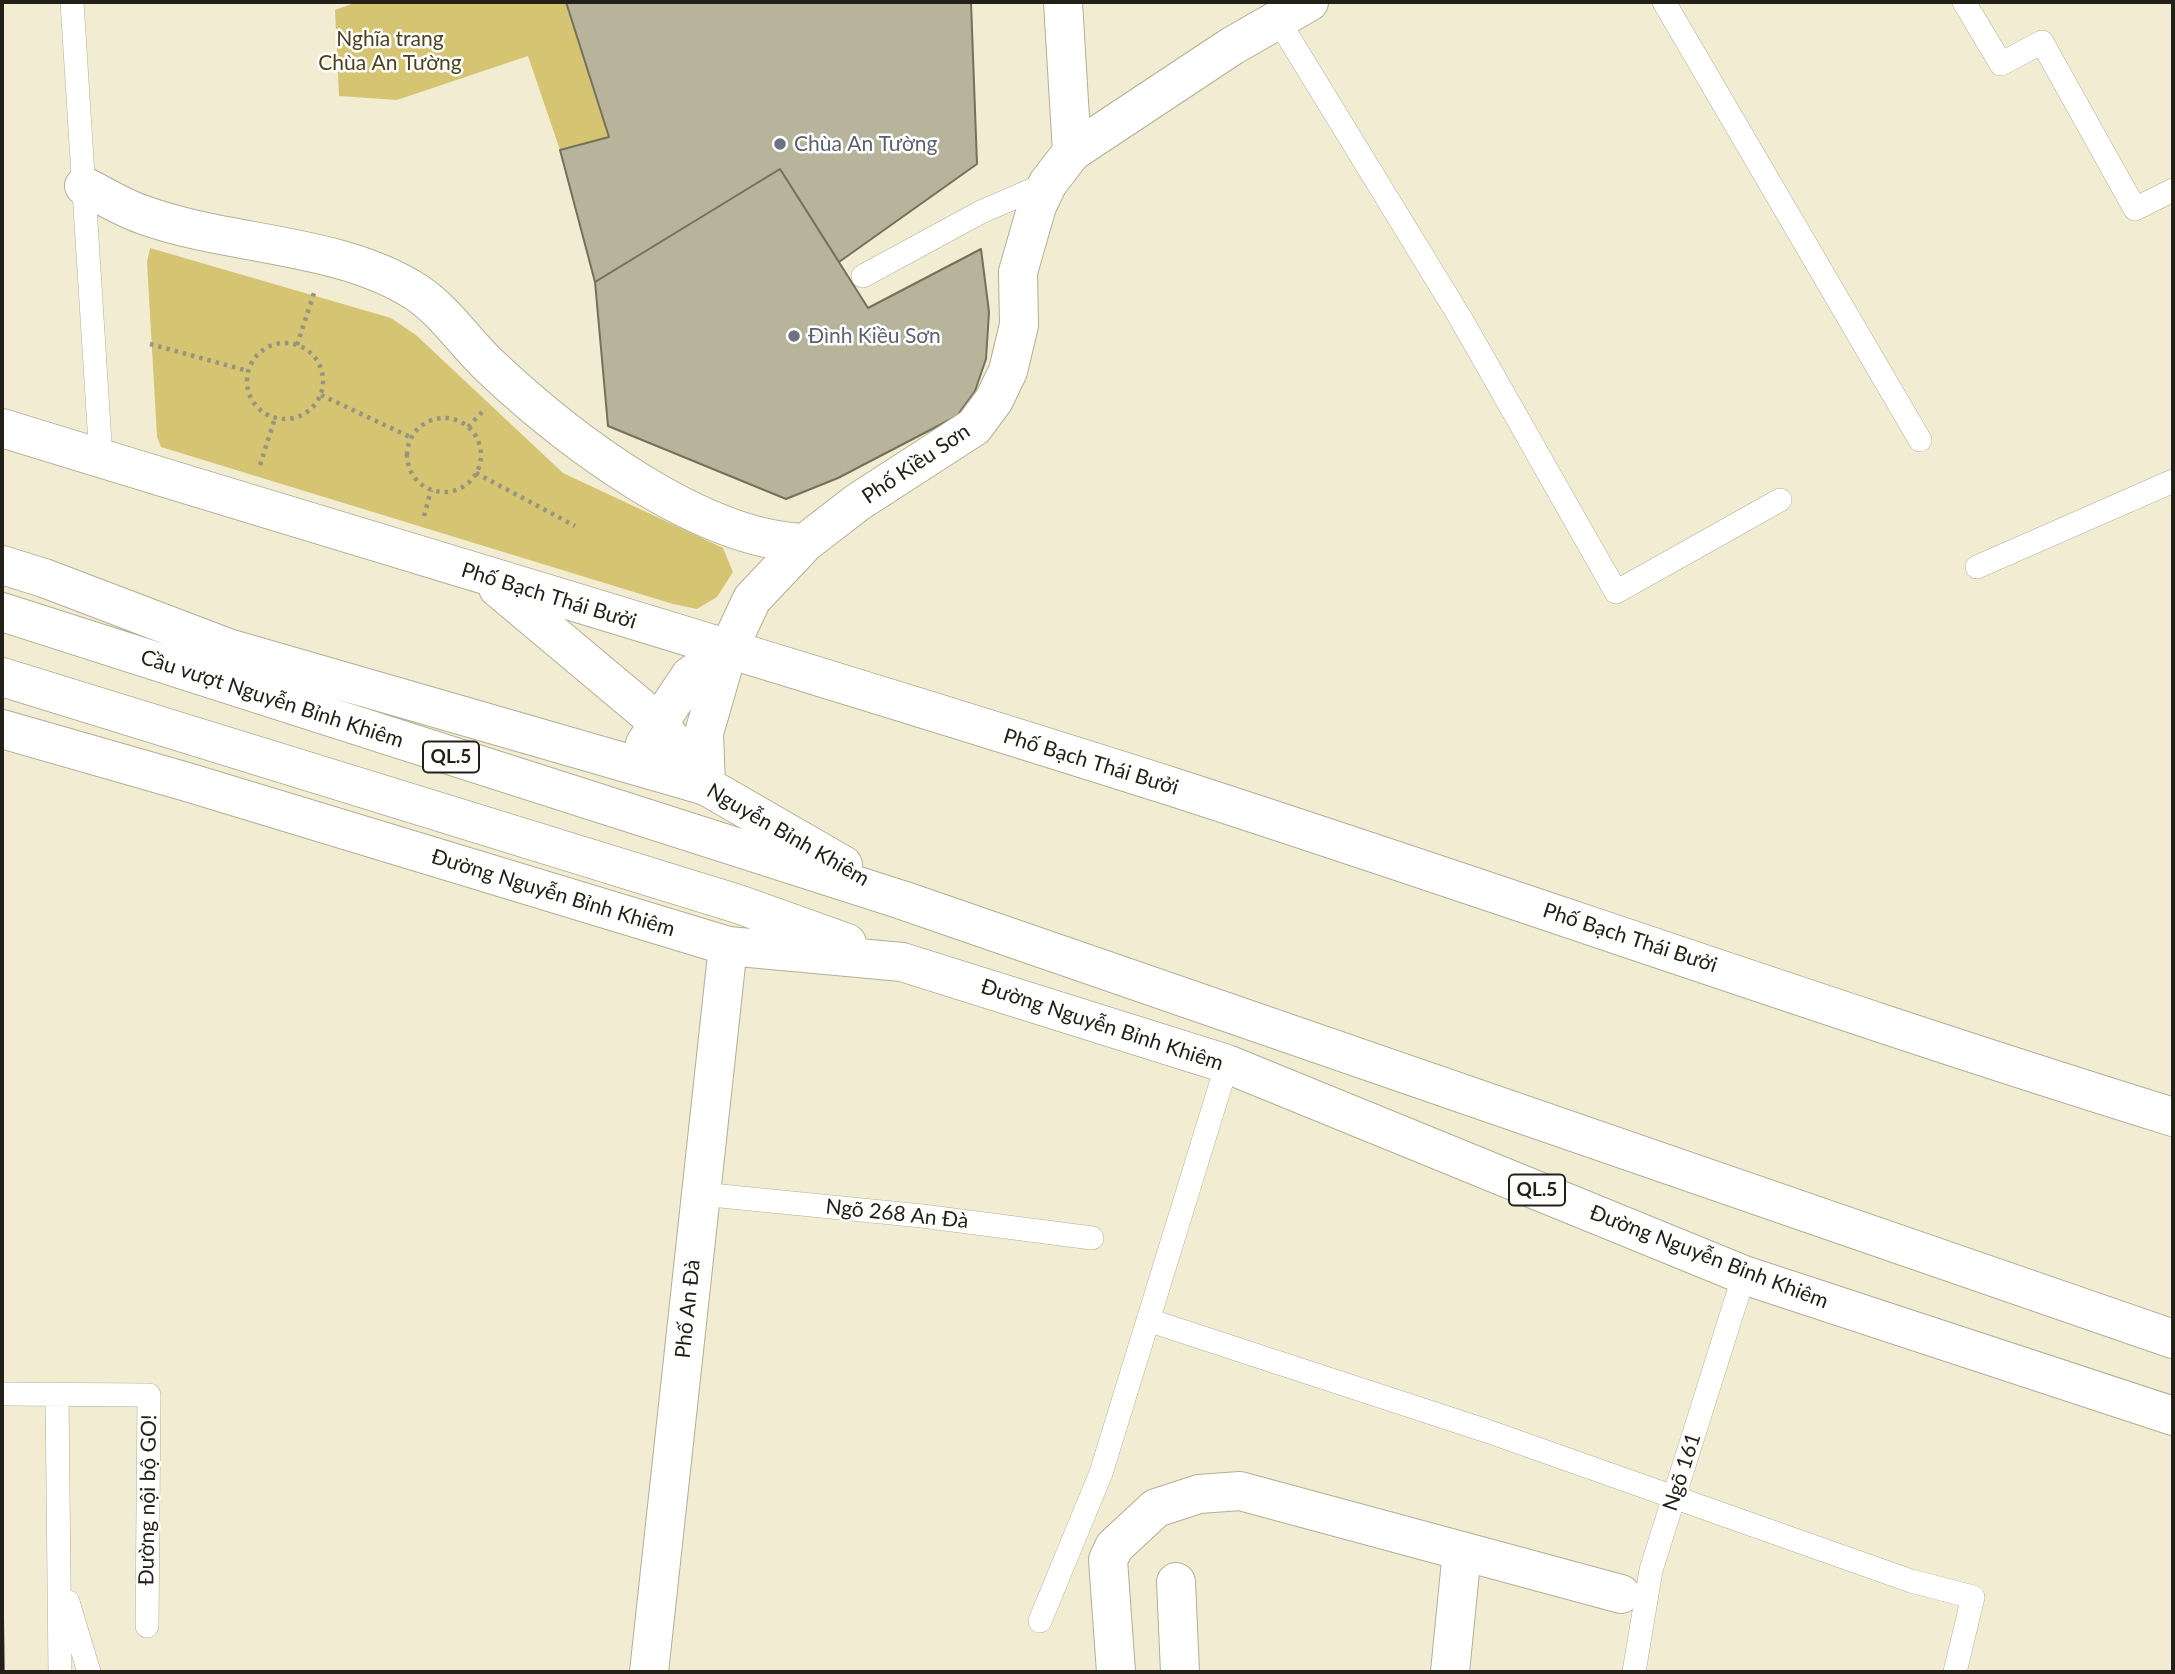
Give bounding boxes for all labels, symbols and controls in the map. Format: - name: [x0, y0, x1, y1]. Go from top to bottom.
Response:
- park label: Nghĩa trang Chùa An Tường: [318, 26, 462, 76]
- place label: Chùa An Tường: [794, 131, 937, 157]
- marker: Chùa An Tường: [772, 136, 788, 152]
- place label: Đình Kiều Sơn: [808, 323, 941, 349]
- marker: Đình Kiều Sơn: [786, 328, 802, 344]
- street label: Phố Kiều Sơn: [857, 419, 975, 509]
- street label: Phố Bạch Thái Bưởi: [458, 557, 640, 635]
- street label: Cầu vượt Nguyễn Bỉnh Khiêm: [137, 645, 407, 753]
- street label: Phố Bạch Thái Bưởi: [1000, 723, 1182, 801]
- road number: QL.5: [423, 742, 479, 772]
- street label: Nguyễn Bỉnh Khiêm: [702, 778, 874, 892]
- street label: Đường Nguyễn Bỉnh Khiêm: [428, 844, 678, 942]
- street label: Phố Bạch Thái Bưởi: [1540, 898, 1720, 978]
- street label: Đường Nguyễn Bỉnh Khiêm: [978, 974, 1226, 1076]
- road number: QL.5: [1509, 1174, 1565, 1206]
- street label: Ngõ 268 An Đà: [824, 1194, 970, 1234]
- street label: Đường Nguyễn Bỉnh Khiêm: [1586, 1200, 1832, 1314]
- street label: Phố An Đà: [670, 1258, 706, 1360]
- street label: Đường nội bộ GO!: [134, 1414, 162, 1586]
- street label: Ngõ 161: [1658, 1430, 1706, 1514]

